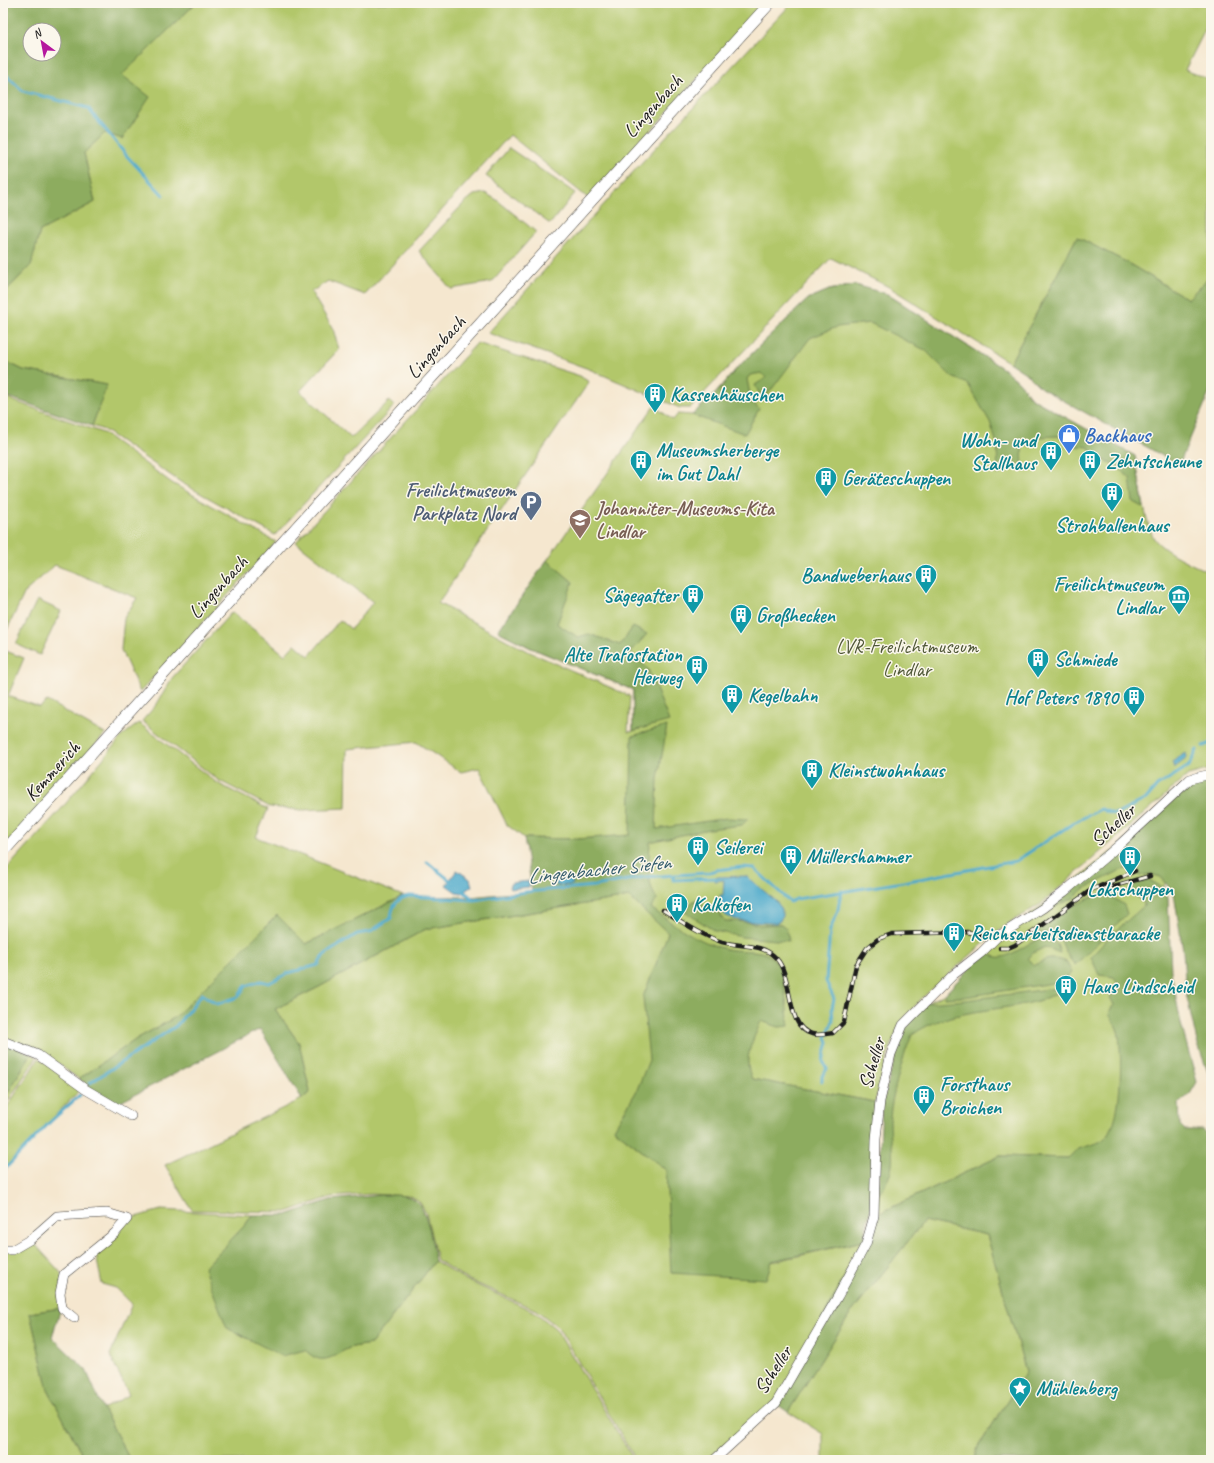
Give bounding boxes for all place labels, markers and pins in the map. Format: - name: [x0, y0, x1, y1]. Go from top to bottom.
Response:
- building icon: Kassenhäuschen: [642, 381, 668, 414]
- place label: Kassenhäuschen: [670, 382, 784, 407]
- shop icon: Backhaus: [1056, 422, 1082, 455]
- place label: Backhaus: [1084, 423, 1152, 448]
- place label: Wohn- und Stallhaus: [960, 428, 1040, 476]
- place label: Museumsherberge im Gut Dahl: [656, 438, 779, 486]
- building icon: Wohn- und Stallhaus: [1038, 439, 1064, 472]
- building icon: Museumsherberge im Gut Dahl: [628, 448, 654, 481]
- building icon: Zehntscheune: [1077, 448, 1103, 481]
- place label: Zehntscheune: [1106, 449, 1202, 474]
- building icon: Geräteschuppen: [813, 465, 839, 498]
- place label: Geräteschuppen: [842, 466, 951, 491]
- place label: Freilichtmuseum Parkplatz Nord: [406, 478, 520, 526]
- building icon: Strohballenhaus: [1099, 480, 1125, 513]
- parking icon: Freilichtmuseum Parkplatz Nord: [518, 489, 544, 522]
- place label: Johanniter-Museums-Kita Lindlar: [594, 496, 776, 544]
- school or university icon: Johanniter-Museums-Kita Lindlar: [567, 507, 593, 540]
- place label: Strohballenhaus: [1055, 513, 1171, 538]
- building icon: Bandweberhaus: [913, 562, 939, 595]
- place label: Bandweberhaus: [801, 563, 912, 588]
- place label: Freilichtmuseum Lindlar: [1054, 572, 1167, 620]
- building icon: Sägegatter: [680, 582, 706, 615]
- place label: Sägegatter: [603, 583, 681, 608]
- museum icon: Freilichtmuseum Lindlar: [1166, 583, 1192, 616]
- building icon: Großhecken: [728, 602, 754, 635]
- place label: Großhecken: [756, 603, 836, 628]
- place label: Alte Trafostation Herweg: [564, 642, 684, 690]
- building icon: Schmiede: [1025, 646, 1051, 679]
- place label: Schmiede: [1054, 647, 1118, 672]
- building icon: Alte Trafostation Herweg: [684, 653, 710, 686]
- building icon: Kegelbahn: [719, 682, 745, 715]
- place label: Kegelbahn: [748, 683, 818, 708]
- building icon: Hof Peters 1890: [1121, 684, 1147, 717]
- place label: Hof Peters 1890: [1005, 685, 1120, 710]
- building icon: Kleinstwohnhaus: [799, 757, 825, 790]
- place label: Kleinstwohnhaus: [828, 758, 946, 783]
- building icon: Seilerei: [685, 834, 711, 867]
- place label: Seilerei: [714, 835, 765, 860]
- building icon: Müllershammer: [778, 843, 804, 876]
- place label: Müllershammer: [806, 844, 913, 869]
- building icon: Lokschuppen: [1117, 844, 1143, 877]
- place label: Lokschuppen: [1087, 877, 1174, 902]
- building icon: Kalkofen: [664, 891, 690, 924]
- place label: Kalkofen: [692, 892, 751, 917]
- building icon: Reichsarbeitsdienstbaracke: [941, 920, 967, 953]
- place label: Reichsarbeitsdienstbaracke: [970, 921, 1161, 946]
- building icon: Haus Lindscheid: [1053, 973, 1079, 1006]
- place label: Haus Lindscheid: [1082, 974, 1197, 999]
- place label: Forsthaus Broichen: [940, 1072, 1011, 1120]
- building icon: Forsthaus Broichen: [911, 1083, 937, 1116]
- place icon: Mühlenberg: [1007, 1375, 1033, 1408]
- place label: Mühlenberg: [1036, 1376, 1119, 1401]

